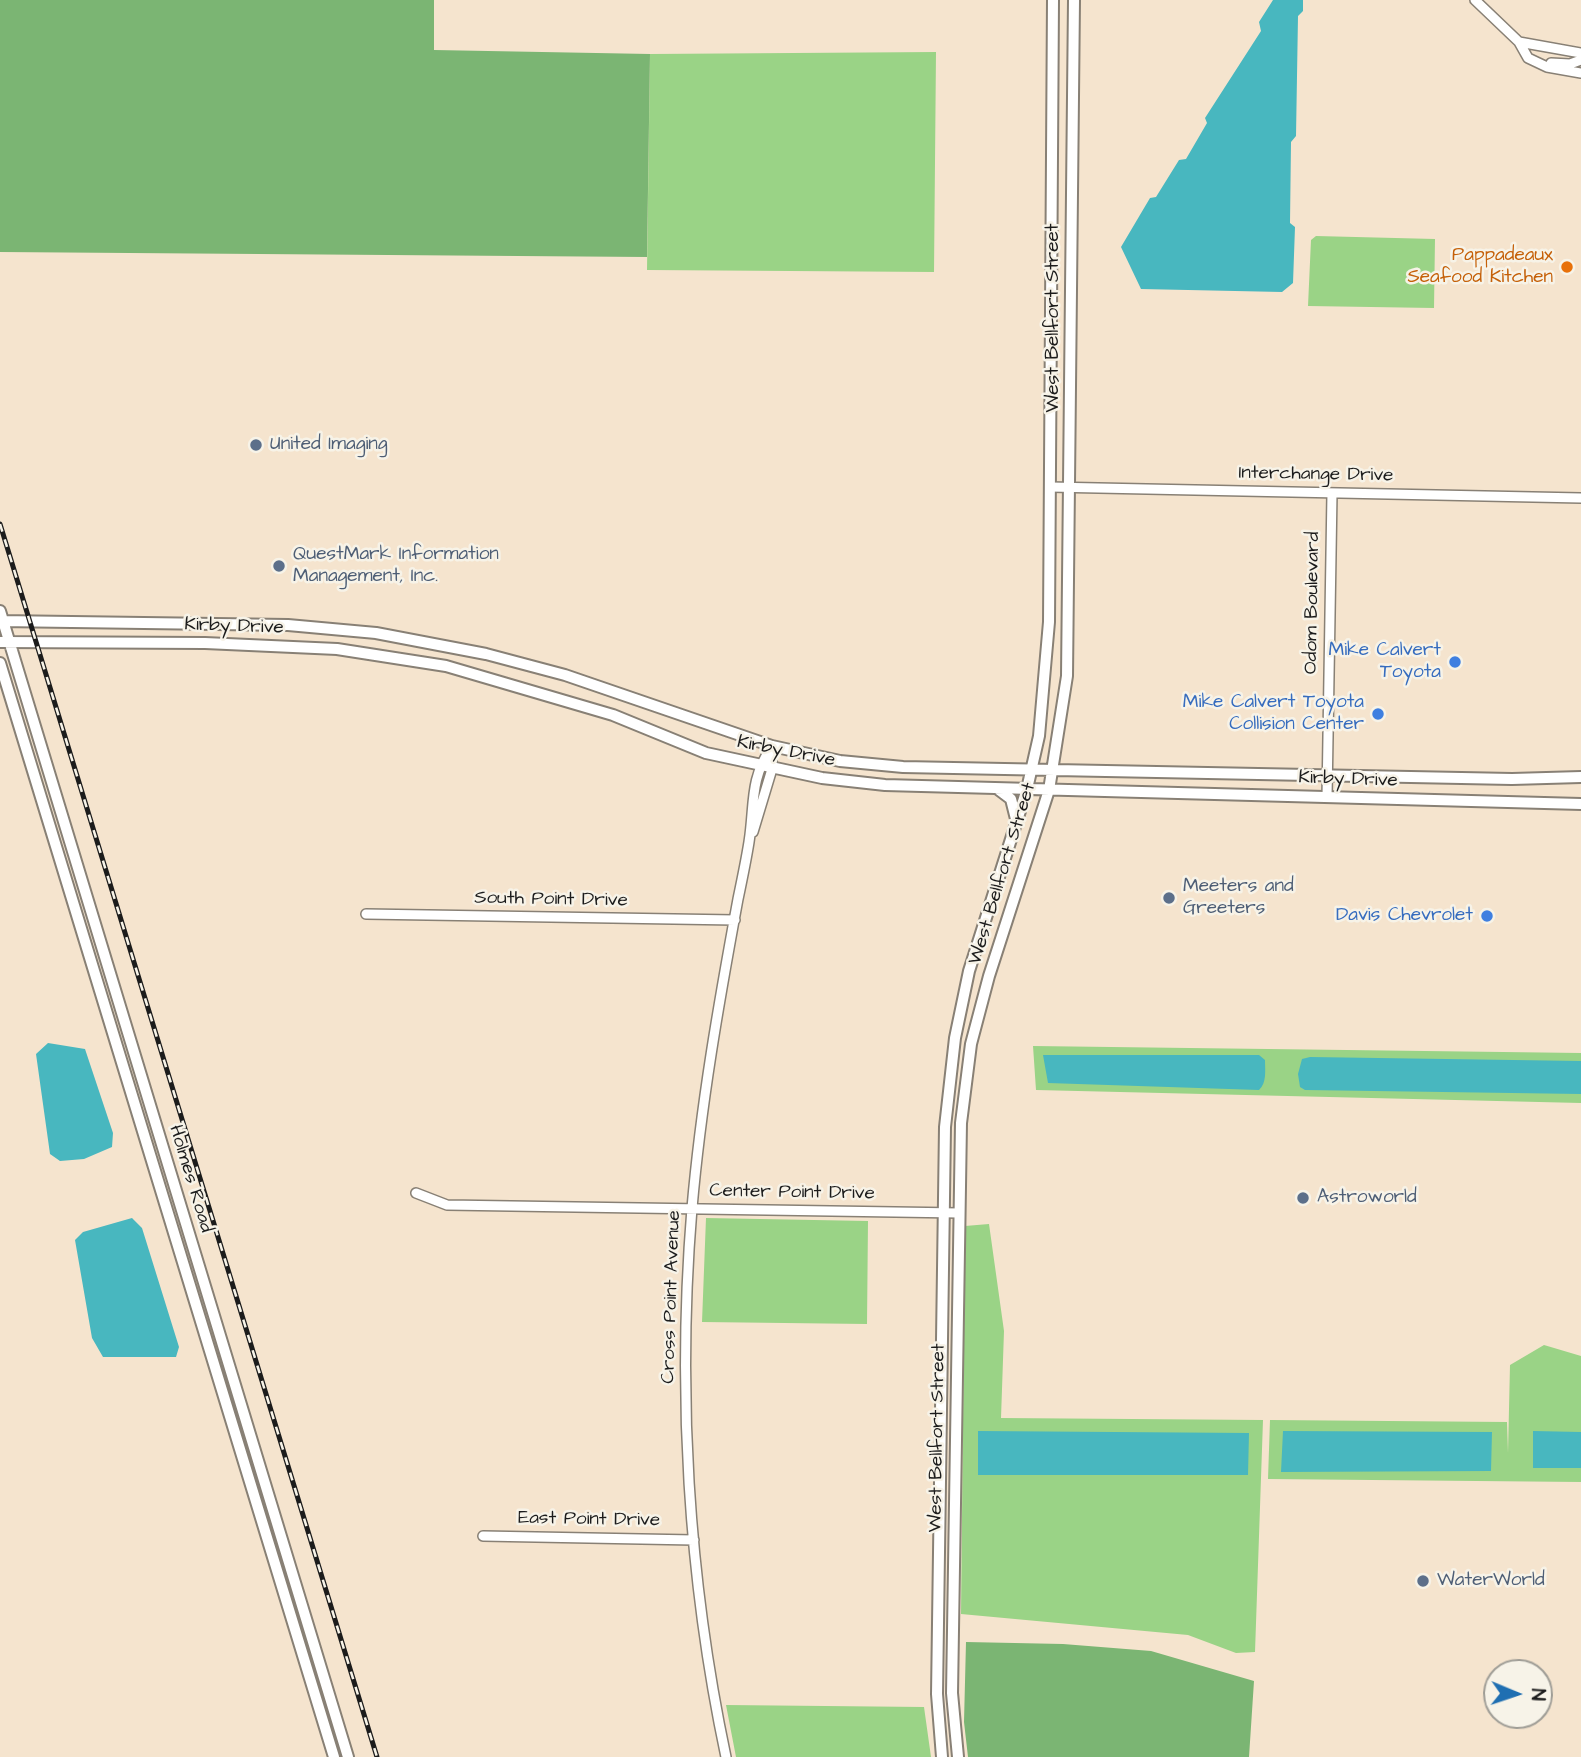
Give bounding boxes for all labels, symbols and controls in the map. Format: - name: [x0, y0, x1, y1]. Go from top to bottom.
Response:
- street label: West Bellfort Street: [1043, 223, 1065, 413]
- place label: Pappadeaux Seafood Kitchen: [1408, 245, 1553, 289]
- marker: Pappadeaux Seafood Kitchen: [1559, 259, 1575, 275]
- place label: United Imaging: [270, 434, 388, 456]
- marker: United Imaging: [248, 437, 264, 453]
- street label: Interchange Drive: [1238, 462, 1394, 488]
- street label: Odom Boulevard: [1300, 532, 1326, 674]
- place label: QuestMark Information Management, Inc.: [293, 544, 499, 588]
- marker: QuestMark Information Management, Inc.: [271, 558, 287, 574]
- street label: Kirby Drive: [184, 614, 284, 640]
- place label: Mike Calvert Toyota: [1328, 640, 1441, 684]
- marker: Mike Calvert Toyota: [1447, 654, 1463, 670]
- place label: Mike Calvert Toyota Collision Center: [1183, 692, 1364, 736]
- marker: Mike Calvert Toyota Collision Center: [1370, 706, 1386, 722]
- street label: Kirby Drive: [735, 731, 837, 773]
- street label: Kirby Drive: [1298, 767, 1398, 793]
- street label: West Bellfort Street: [964, 780, 1042, 968]
- place label: Meeters and Greeters: [1183, 876, 1294, 920]
- street label: South Point Drive: [474, 887, 628, 913]
- marker: Meeters and Greeters: [1161, 890, 1177, 906]
- place label: Davis Chevrolet: [1336, 905, 1473, 927]
- marker: Davis Chevrolet: [1479, 908, 1495, 924]
- street label: Holmes Road: [163, 1123, 217, 1235]
- street label: Center Point Drive: [709, 1180, 875, 1206]
- place label: Astroworld: [1317, 1187, 1417, 1209]
- marker: Astroworld: [1295, 1190, 1311, 1206]
- street label: Cross Point Avenue: [658, 1210, 686, 1384]
- street label: West Bellfort Street: [925, 1343, 951, 1533]
- street label: East Point Drive: [518, 1507, 660, 1533]
- place label: WaterWorld: [1437, 1570, 1545, 1592]
- marker: WaterWorld: [1415, 1573, 1431, 1589]
- north arrow: [1483, 1659, 1553, 1729]
- text: N: [1524, 1688, 1551, 1701]

